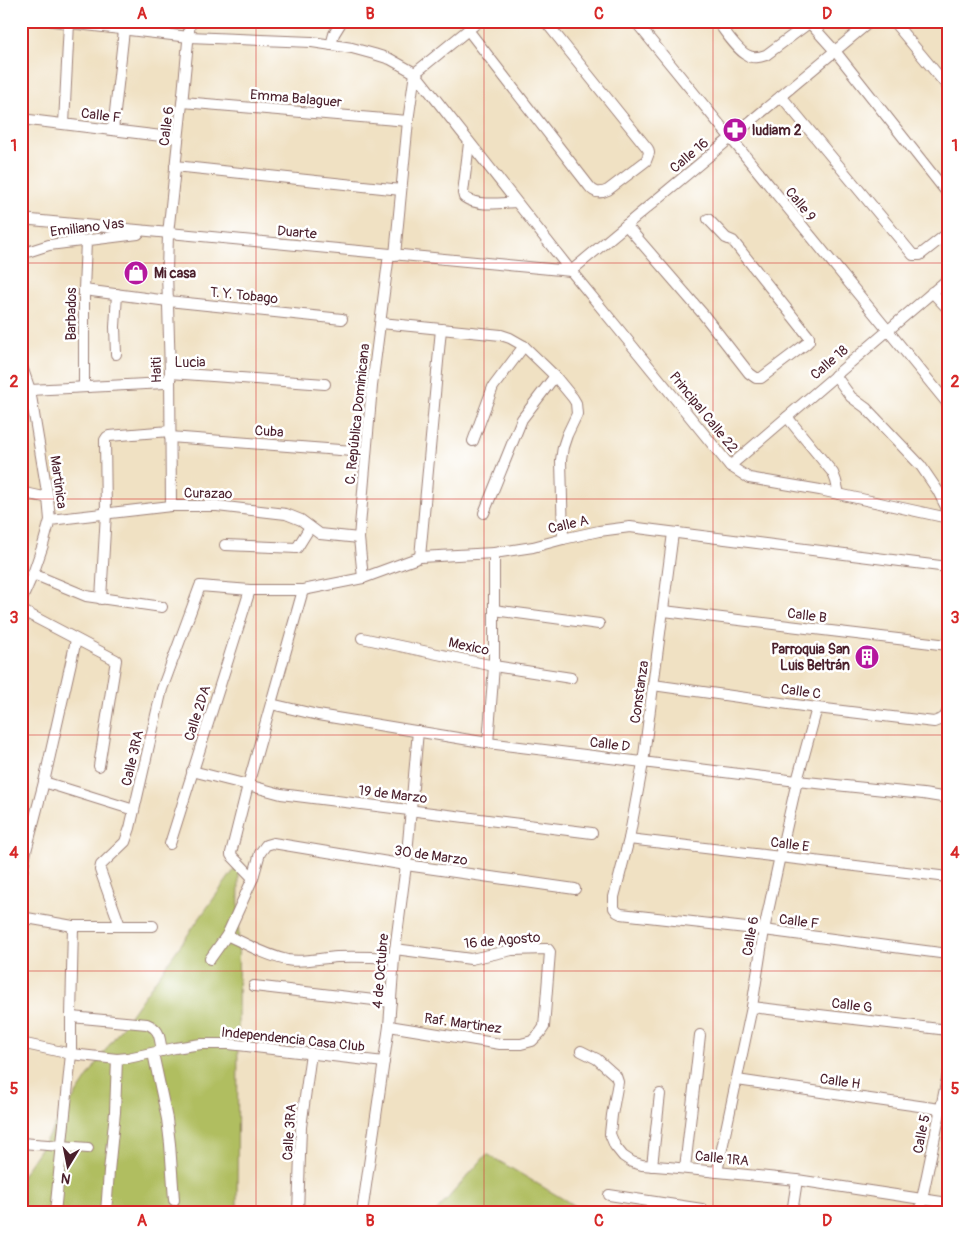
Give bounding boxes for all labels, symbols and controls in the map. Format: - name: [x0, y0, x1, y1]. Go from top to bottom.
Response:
- text: A: [137, 4, 148, 24]
- text: B: [365, 4, 375, 24]
- text: C: [594, 4, 604, 24]
- text: D: [822, 4, 832, 24]
- street label: Emma Balaguer: [249, 86, 342, 111]
- street label: Calle F: [80, 105, 122, 126]
- street label: Calle 6: [156, 105, 177, 147]
- pharmacy icon: ludiam 2: [722, 117, 748, 143]
- place label: ludiam 2: [752, 122, 802, 139]
- street label: Calle 16: [666, 134, 712, 176]
- text: 1: [11, 136, 17, 156]
- text: 1: [952, 136, 958, 156]
- street label: Calle 9: [782, 184, 819, 225]
- street label: Emiliano Vas: [49, 214, 126, 240]
- street label: Duarte: [276, 222, 318, 243]
- shop icon: Mi casa: [123, 260, 149, 286]
- place label: Mi casa: [154, 265, 196, 282]
- street label: T. Y. Tobago: [209, 283, 279, 308]
- street label: Barbados: [63, 287, 80, 341]
- street label: Calle 18: [807, 341, 852, 383]
- street label: C. República Dominicana: [342, 343, 373, 485]
- street label: Lucia: [174, 354, 206, 371]
- street label: Haiti: [148, 356, 165, 383]
- street label: Principal Calle 22: [666, 368, 742, 456]
- text: 2: [10, 372, 19, 392]
- text: 2: [951, 372, 960, 392]
- street label: Cuba: [254, 422, 284, 441]
- street label: Martinica: [46, 454, 71, 510]
- street label: Curazao: [184, 485, 233, 502]
- street label: Calle A: [546, 512, 590, 537]
- street label: Calle B: [786, 605, 828, 626]
- text: 3: [10, 608, 19, 628]
- text: 3: [951, 608, 960, 628]
- street label: Mexico: [447, 634, 491, 659]
- place label: Parroquia San Luis Beltrán: [771, 641, 850, 674]
- building icon: Parroquia San Luis Beltrán: [854, 644, 880, 670]
- street label: Constanza: [627, 659, 652, 725]
- street label: Calle C: [780, 680, 822, 703]
- street label: Calle 2DA: [181, 683, 214, 743]
- street label: Calle 3RA: [118, 729, 147, 788]
- street label: Calle D: [589, 734, 631, 755]
- street label: 19 de Marzo: [358, 782, 429, 807]
- street label: Calle E: [770, 834, 810, 855]
- street label: 30 de Marzo: [393, 842, 469, 869]
- text: 4: [9, 843, 19, 863]
- text: 4: [950, 843, 960, 863]
- street label: Calle F: [778, 911, 820, 932]
- street label: Calle 6: [739, 915, 762, 957]
- street label: 16 de Agosto: [463, 929, 541, 952]
- street label: 4 de Octubre: [369, 933, 392, 1009]
- street label: Calle G: [831, 995, 873, 1016]
- street label: Raf. Martinez: [423, 1010, 503, 1037]
- street label: Independencia Casa Club: [220, 1023, 366, 1056]
- street label: Calle H: [819, 1070, 861, 1093]
- text: 5: [10, 1079, 19, 1099]
- text: 5: [951, 1079, 960, 1099]
- street label: Calle 3RA: [279, 1103, 300, 1161]
- street label: Calle 5: [909, 1113, 934, 1155]
- north arrow: [42, 1142, 92, 1192]
- street label: Calle 1RA: [694, 1147, 750, 1170]
- text: N: [60, 1169, 72, 1188]
- text: A: [137, 1211, 148, 1231]
- text: B: [365, 1211, 375, 1231]
- text: C: [594, 1211, 604, 1231]
- text: D: [822, 1211, 832, 1231]

